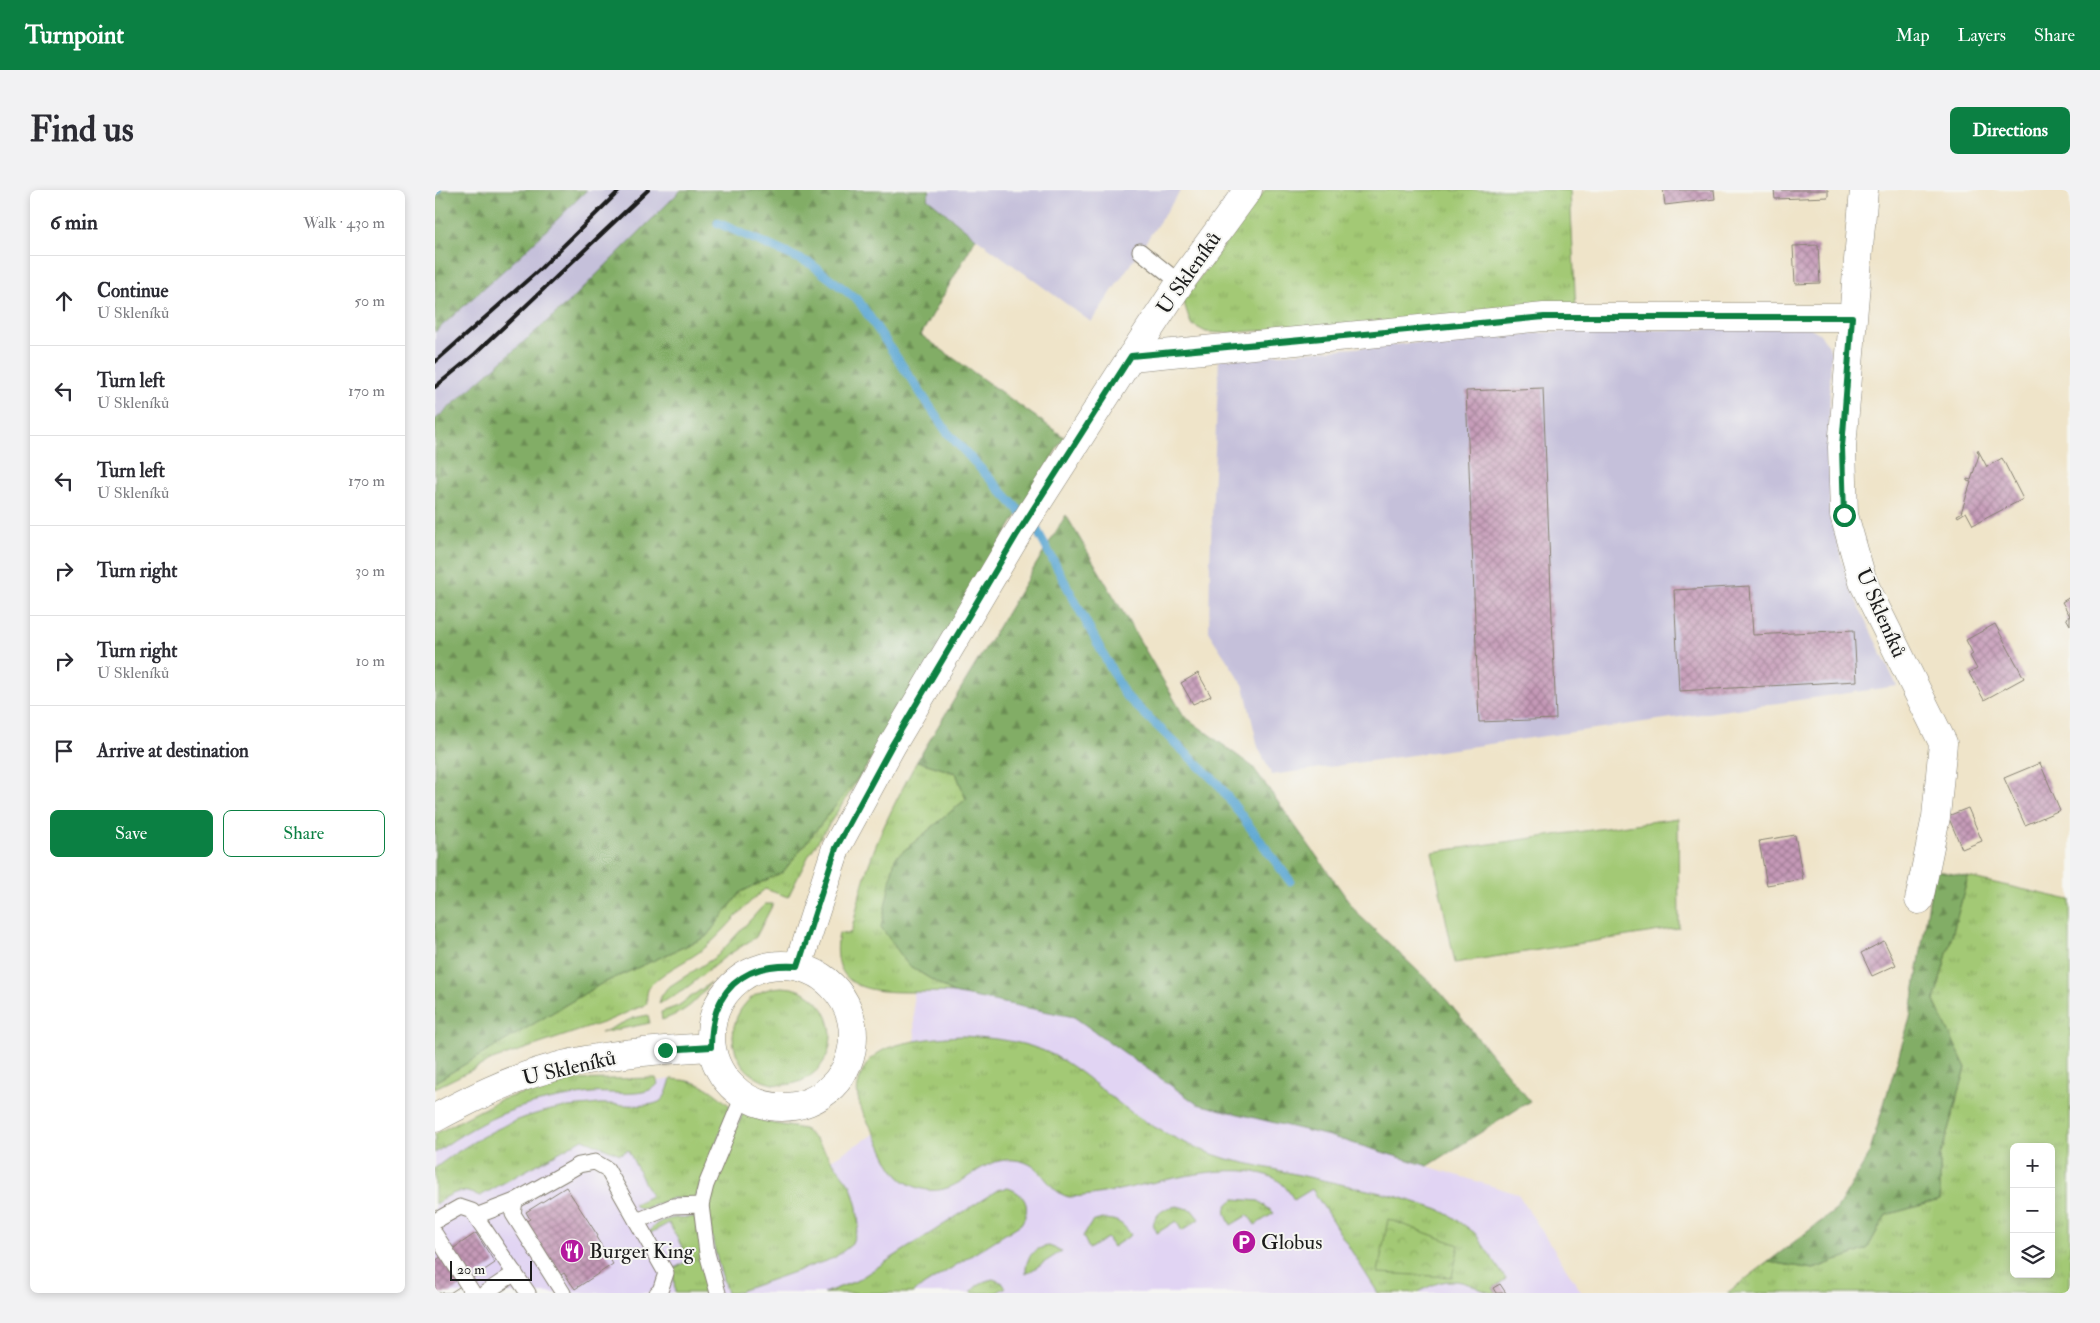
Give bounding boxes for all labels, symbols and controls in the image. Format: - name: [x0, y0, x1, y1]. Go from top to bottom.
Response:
- text: Turnpoint: [25, 20, 124, 51]
- text: Map: [1896, 24, 1930, 47]
- text: Layers: [1958, 24, 2006, 47]
- text: Share: [2034, 24, 2075, 47]
- button: Directions: [1950, 107, 2070, 154]
- text: Find us: [30, 108, 134, 152]
- text: 6 min: [50, 209, 98, 236]
- text: Walk · 430 m: [303, 213, 385, 233]
- street label: U Skleníků: [1151, 226, 1227, 320]
- text: Continue: [97, 279, 168, 303]
- icon: ahead: [50, 287, 78, 315]
- text: 50 m: [354, 291, 385, 311]
- text: U Skleníků: [97, 303, 169, 323]
- text: Turn left: [97, 369, 165, 393]
- icon: left: [50, 377, 78, 405]
- text: 170 m: [348, 381, 385, 401]
- text: U Skleníků: [97, 393, 169, 413]
- text: Turn left: [97, 459, 165, 483]
- icon: left: [50, 467, 78, 495]
- text: 170 m: [348, 471, 385, 491]
- text: U Skleníků: [97, 483, 169, 503]
- route start: [1833, 504, 1856, 527]
- icon: right: [50, 557, 78, 585]
- text: Turn right: [97, 559, 177, 583]
- text: 30 m: [355, 561, 385, 581]
- street label: U Skleníků: [1849, 564, 1913, 662]
- text: Turn right: [97, 639, 177, 663]
- icon: right: [50, 647, 78, 675]
- text: 10 m: [355, 651, 385, 671]
- text: U Skleníků: [97, 663, 169, 683]
- icon: arrive: [50, 737, 78, 765]
- text: Arrive at destination: [97, 739, 249, 763]
- button: Save: [50, 810, 213, 857]
- button: Share: [223, 810, 385, 857]
- route end: [654, 1039, 677, 1062]
- street label: U Skleníků: [520, 1044, 618, 1092]
- map controls: [2010, 1143, 2055, 1278]
- button: +: [2010, 1143, 2055, 1188]
- button: −: [2010, 1188, 2055, 1233]
- parking icon: Globus: [1231, 1229, 1257, 1255]
- place label: Globus: [1261, 1229, 1322, 1256]
- button: layers: [2010, 1233, 2055, 1278]
- restaurant icon: Burger King: [559, 1238, 585, 1264]
- place label: Burger King: [589, 1238, 695, 1265]
- scale bar: [450, 1258, 533, 1281]
- text: 20 m: [457, 1261, 485, 1278]

